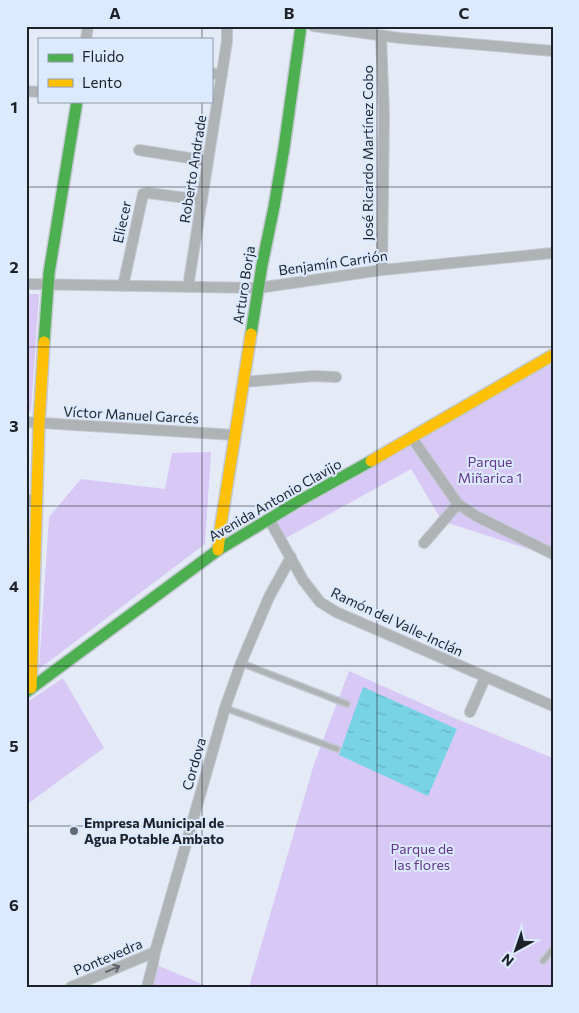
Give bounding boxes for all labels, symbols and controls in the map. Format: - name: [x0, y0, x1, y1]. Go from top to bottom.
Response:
- text: A: [109, 3, 121, 22]
- text: B: [284, 3, 295, 22]
- text: C: [459, 3, 470, 22]
- legend: [38, 38, 212, 102]
- text: Fluido: [82, 47, 124, 65]
- street label: José Ricardo Martínez Cobo: [359, 65, 376, 241]
- text: Lento: [82, 73, 122, 91]
- text: 1: [10, 97, 18, 116]
- street label: Roberto Andrade: [176, 114, 209, 224]
- street label: Eliecer: [109, 199, 134, 245]
- street label: Arturo Borja: [229, 245, 258, 325]
- street label: Benjamín Carrión: [277, 246, 389, 279]
- text: 2: [9, 257, 19, 276]
- street label: Víctor Manuel Garcés: [63, 402, 199, 427]
- text: 3: [9, 416, 19, 435]
- park label: Parque Miñarica 1: [458, 453, 522, 486]
- street label: Avenida Antonio Clavijo: [205, 455, 344, 545]
- text: 4: [9, 576, 19, 595]
- street label: Ramón del Valle-Inclán: [328, 583, 466, 660]
- text: 5: [9, 736, 19, 755]
- street label: Cordova: [178, 736, 209, 792]
- place label: Empresa Municipal de Agua Potable Ambato: [84, 814, 224, 847]
- marker: Empresa Municipal de Agua Potable Ambato: [68, 825, 80, 837]
- park label: Parque de las flores: [391, 840, 454, 873]
- text: 6: [9, 895, 19, 914]
- north arrow: [492, 926, 542, 976]
- street label: Pontevedra: [71, 934, 145, 979]
- text: N: [498, 950, 517, 970]
- one-way arrow: [105, 964, 120, 974]

